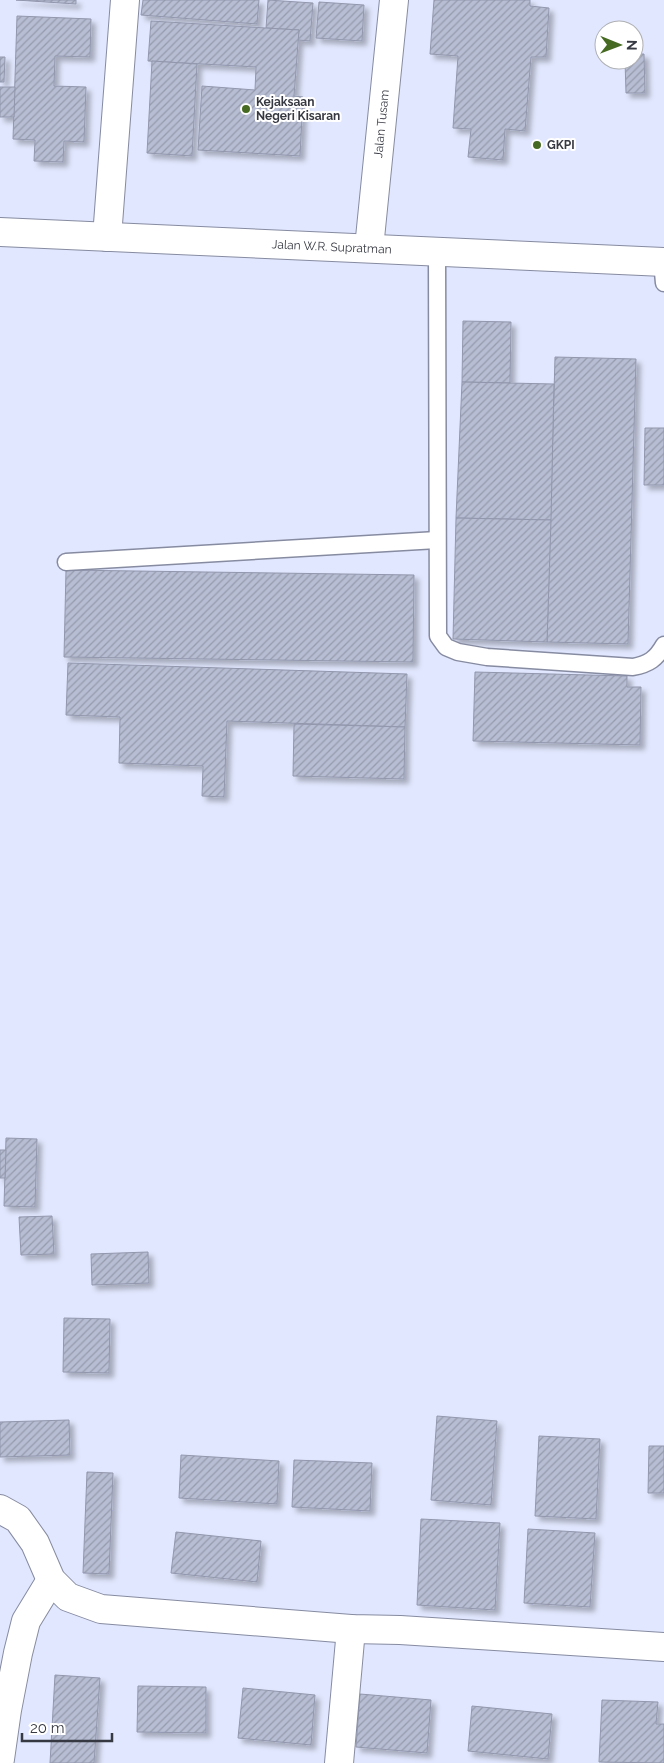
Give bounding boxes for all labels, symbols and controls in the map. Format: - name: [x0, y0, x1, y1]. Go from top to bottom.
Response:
- north arrow: [594, 20, 644, 70]
- text: N: [624, 40, 640, 51]
- street label: Jalan Tusam: [371, 89, 392, 158]
- place label: Kejaksaan Negeri Kisaran: [256, 95, 340, 123]
- marker: Kejaksaan Negeri Kisaran: [240, 103, 252, 115]
- place label: GKPI: [547, 138, 575, 152]
- marker: GKPI: [531, 139, 543, 151]
- street label: Jalan W.R. Supratman: [271, 237, 392, 257]
- scale bar: [22, 1710, 112, 1742]
- text: 20 m: [30, 1719, 65, 1737]

